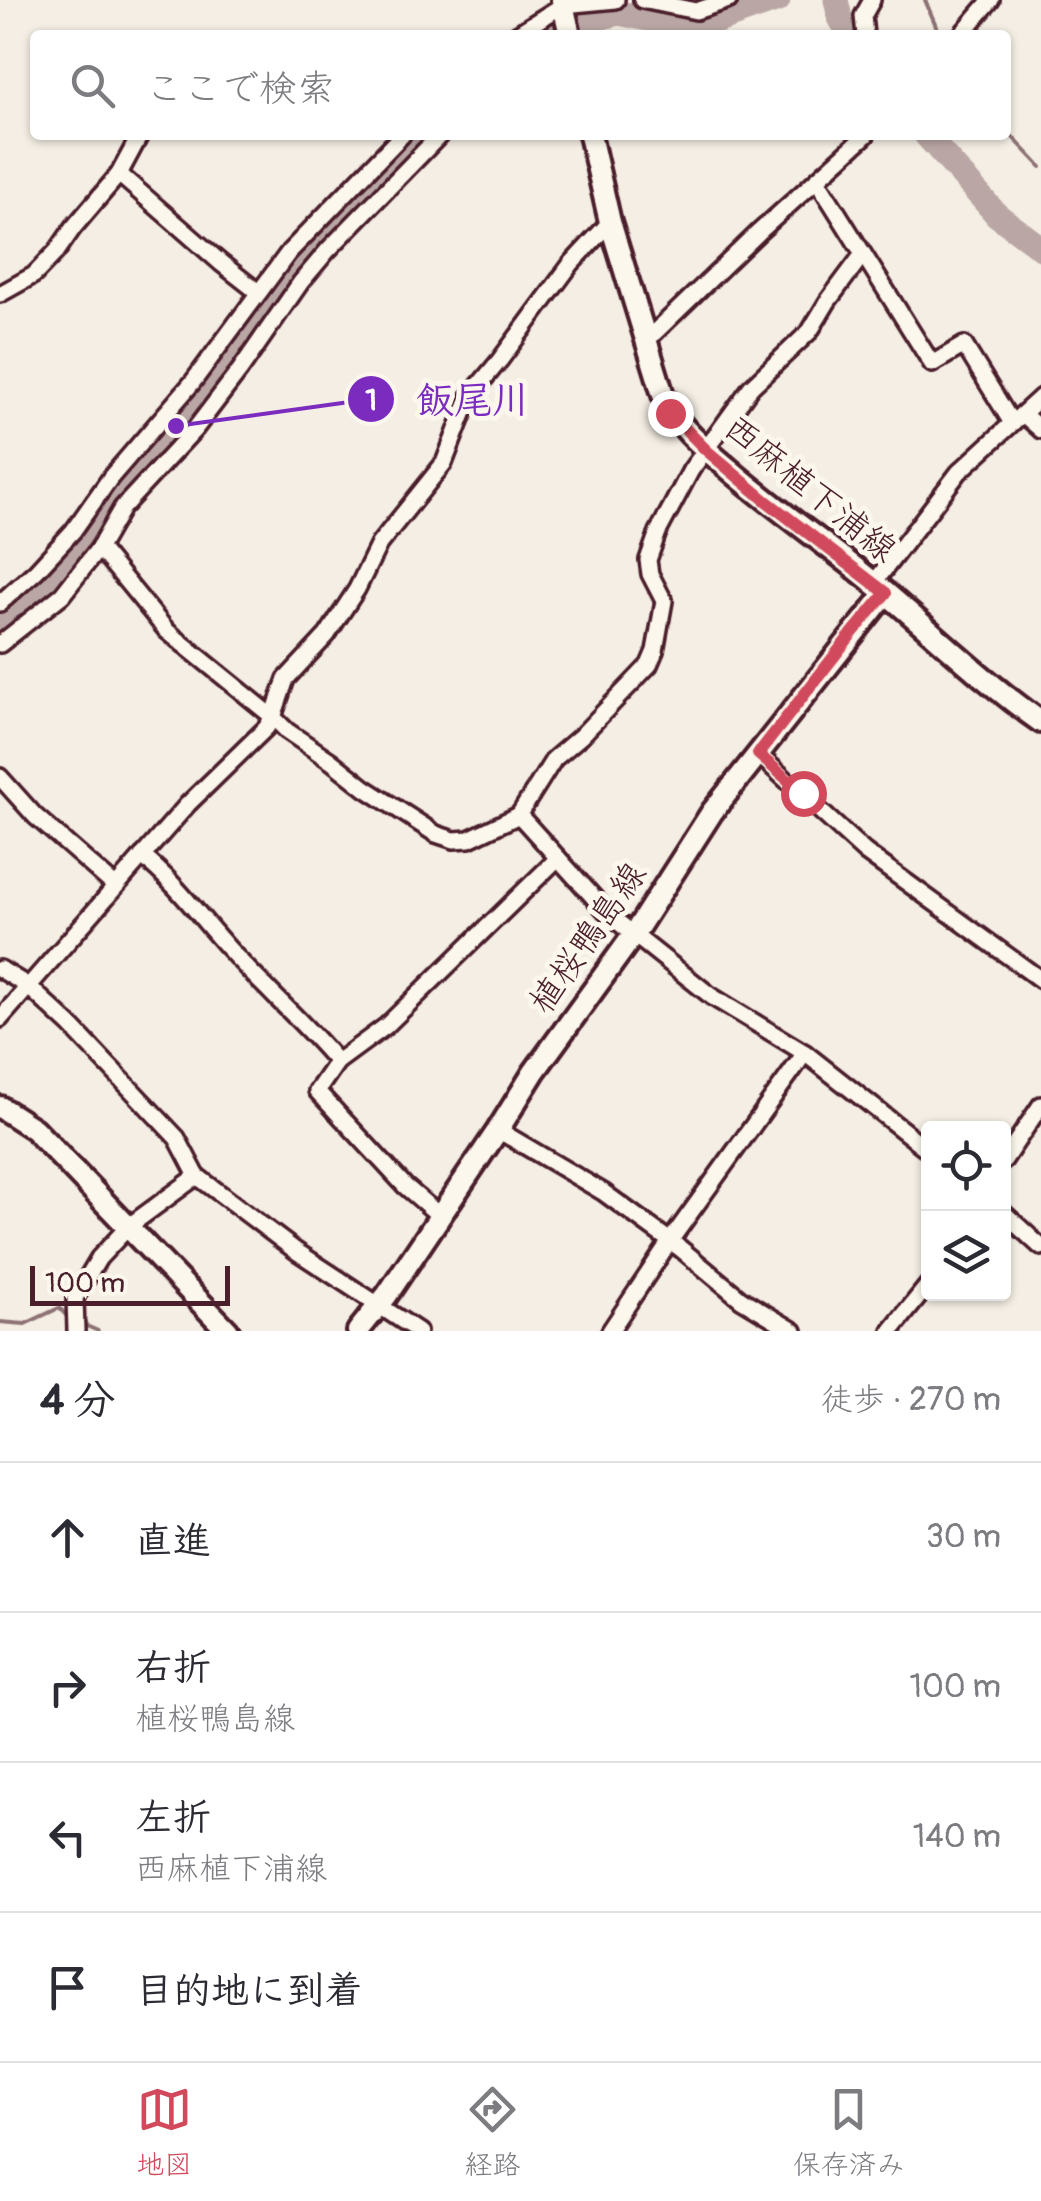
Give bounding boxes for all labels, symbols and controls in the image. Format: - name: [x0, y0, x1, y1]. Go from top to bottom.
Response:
- search box: [30, 30, 1011, 140]
- icon: search: [65, 58, 120, 113]
- text: ここで検索: [145, 65, 335, 113]
- callout: 飯尾川: [346, 365, 550, 433]
- text: 飯尾川: [416, 377, 530, 425]
- text: 1: [365, 382, 377, 419]
- route end: [648, 391, 694, 437]
- street label: 西麻植下浦線: [715, 406, 905, 572]
- route start: [781, 771, 827, 817]
- street label: 植桜鴨島線: [520, 854, 656, 1022]
- map controls: [921, 1121, 1011, 1301]
- button: locate: [921, 1121, 1011, 1211]
- button: layers: [921, 1211, 1011, 1301]
- scale bar: [30, 1261, 230, 1306]
- text: 100 m: [45, 1266, 125, 1301]
- text: 4 分: [40, 1375, 115, 1427]
- text: 徒歩 · 270 m: [821, 1380, 1001, 1420]
- icon: ahead: [40, 1510, 95, 1565]
- text: 直進: [135, 1517, 211, 1565]
- text: 30 m: [926, 1517, 1001, 1557]
- text: 右折: [135, 1644, 211, 1692]
- icon: right: [40, 1660, 95, 1715]
- text: 100 m: [909, 1667, 1001, 1707]
- text: 植桜鴨島線: [135, 1699, 295, 1739]
- text: 左折: [135, 1794, 211, 1842]
- icon: left: [40, 1810, 95, 1865]
- text: 140 m: [913, 1817, 1001, 1857]
- text: 西麻植下浦線: [135, 1849, 327, 1889]
- icon: arrive: [40, 1960, 95, 2015]
- text: 目的地に到着: [135, 1967, 363, 2015]
- tab: 地図: [136, 2082, 192, 2183]
- tab: 経路: [464, 2082, 521, 2183]
- tab: 保存済み: [793, 2082, 905, 2183]

